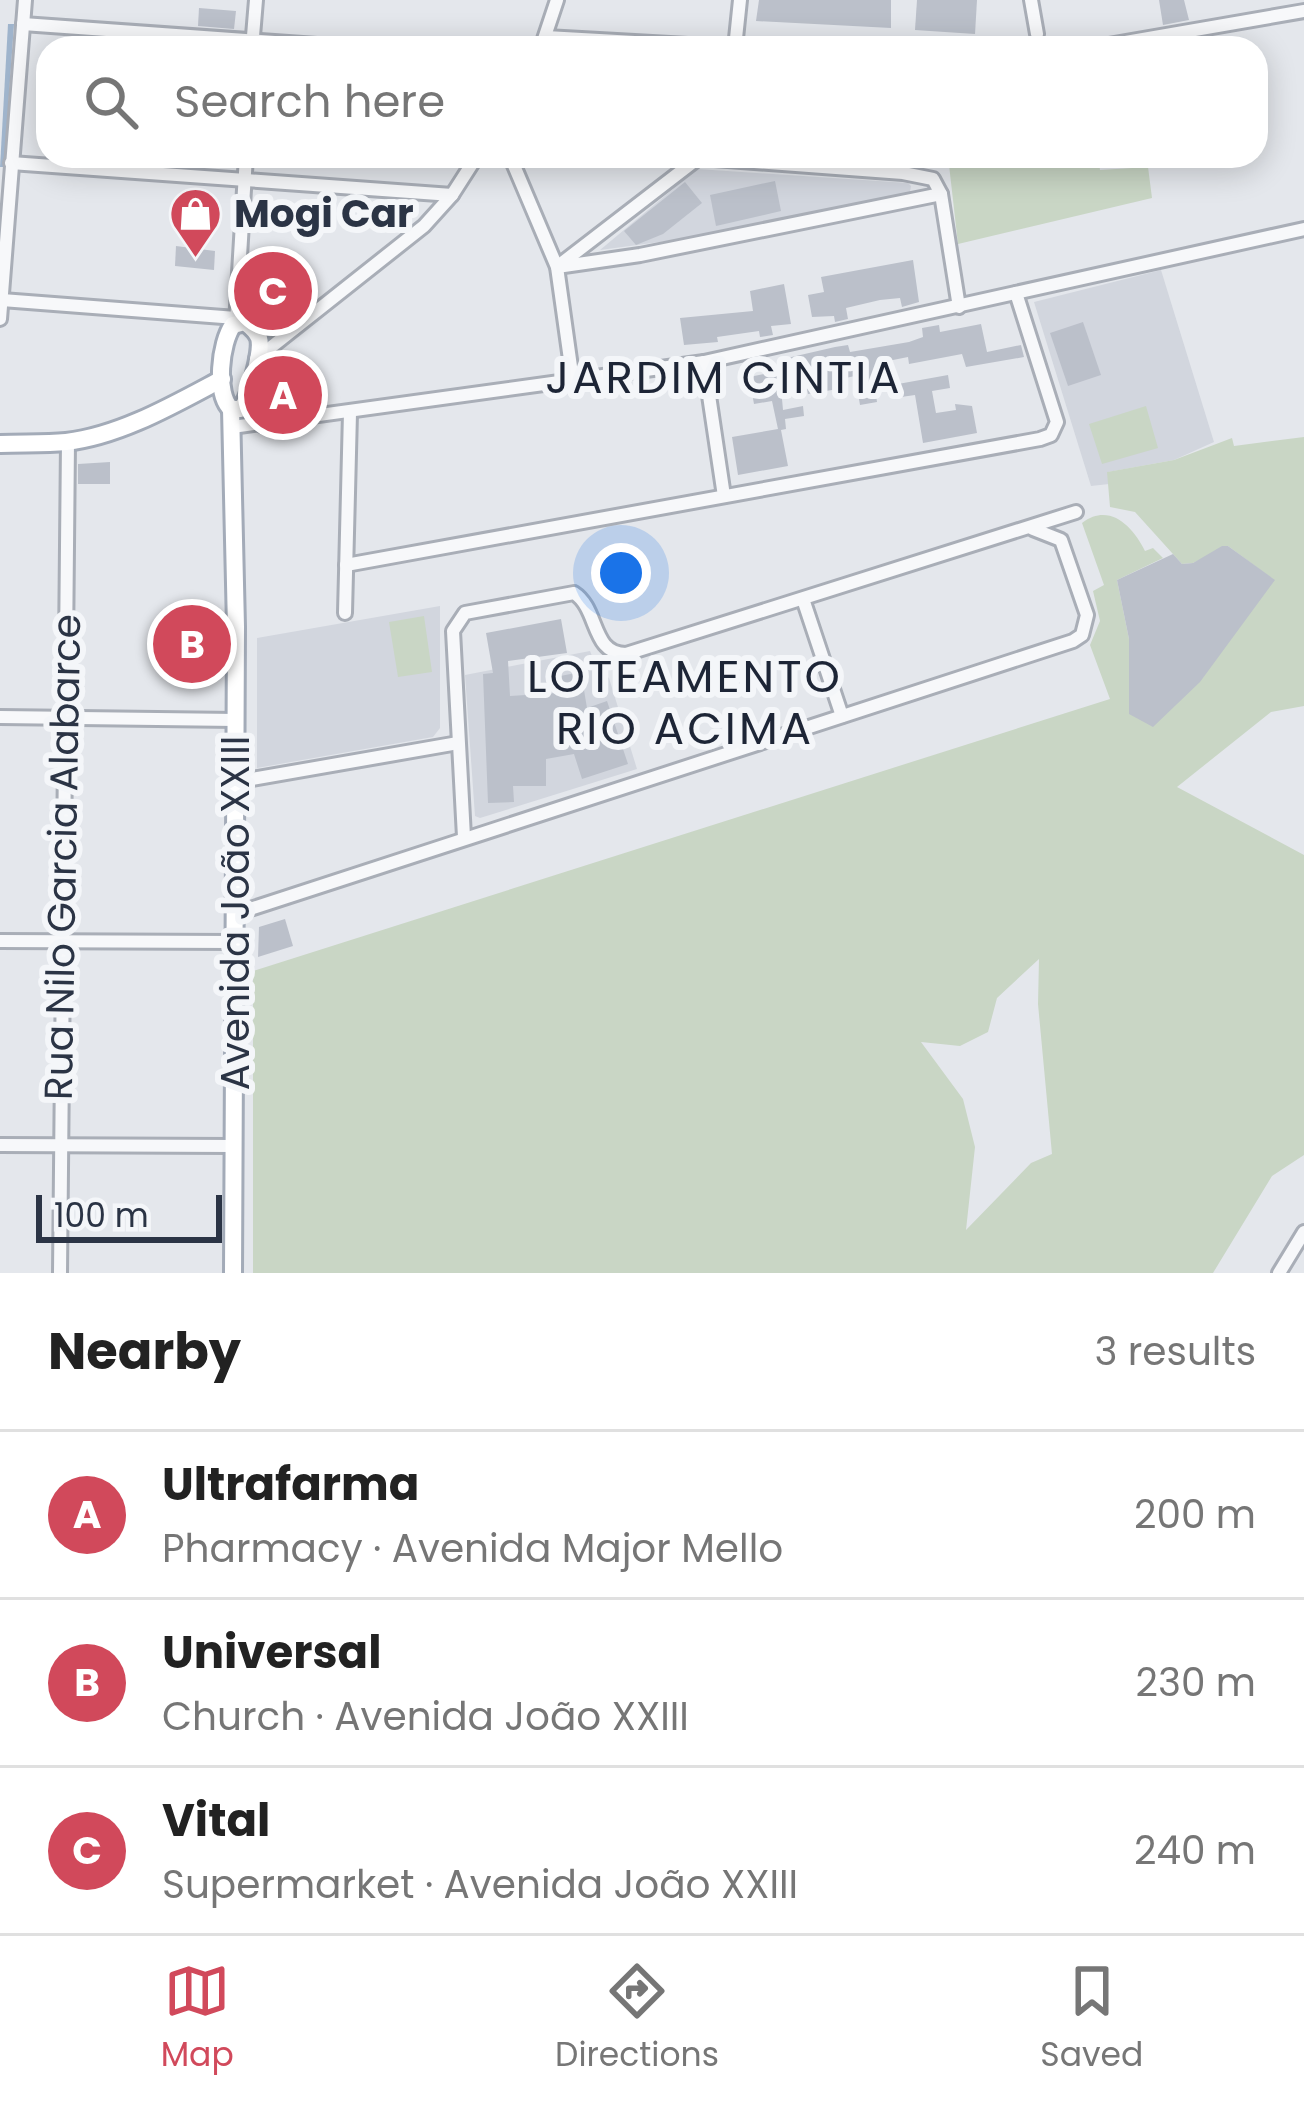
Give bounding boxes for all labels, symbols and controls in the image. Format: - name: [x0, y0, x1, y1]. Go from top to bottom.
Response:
- search box: [36, 36, 1268, 168]
- icon: search: [78, 69, 144, 135]
- text: Search here: [174, 70, 445, 133]
- shop icon: Mogi Car: [167, 185, 223, 259]
- place label: Mogi Car: [234, 186, 414, 241]
- pin: C: [234, 246, 312, 336]
- district label: JARDIM CINTIA: [545, 346, 903, 409]
- pin: A: [244, 350, 322, 440]
- your location: [591, 543, 651, 603]
- pin: B: [153, 599, 231, 689]
- street label: Rua Nilo Garcia Alabarce: [31, 614, 94, 1101]
- district label: LOTEAMENTO RIO ACIMA: [527, 645, 843, 760]
- street label: Avenida João XXIII: [208, 736, 263, 1090]
- scale bar: [36, 1189, 222, 1242]
- text: 100 m: [54, 1192, 149, 1239]
- text: Nearby: [48, 1315, 241, 1387]
- text: 3 results: [1094, 1324, 1256, 1379]
- text: Ultrafarma: [162, 1453, 419, 1516]
- text: A: [73, 1487, 101, 1542]
- text: 200 m: [1134, 1487, 1256, 1542]
- text: Pharmacy · Avenida Major Mello: [162, 1521, 783, 1576]
- text: Universal: [162, 1621, 381, 1684]
- text: B: [74, 1655, 100, 1710]
- text: 230 m: [1136, 1655, 1256, 1710]
- text: Church · Avenida João XXIII: [162, 1689, 689, 1744]
- text: Vital: [162, 1789, 270, 1852]
- text: C: [72, 1823, 102, 1878]
- text: 240 m: [1134, 1823, 1256, 1878]
- text: Supermarket · Avenida João XXIII: [162, 1857, 798, 1912]
- tab: Map: [161, 1958, 234, 2080]
- tab: Directions: [555, 1958, 719, 2080]
- tab: Saved: [1040, 1958, 1143, 2080]

